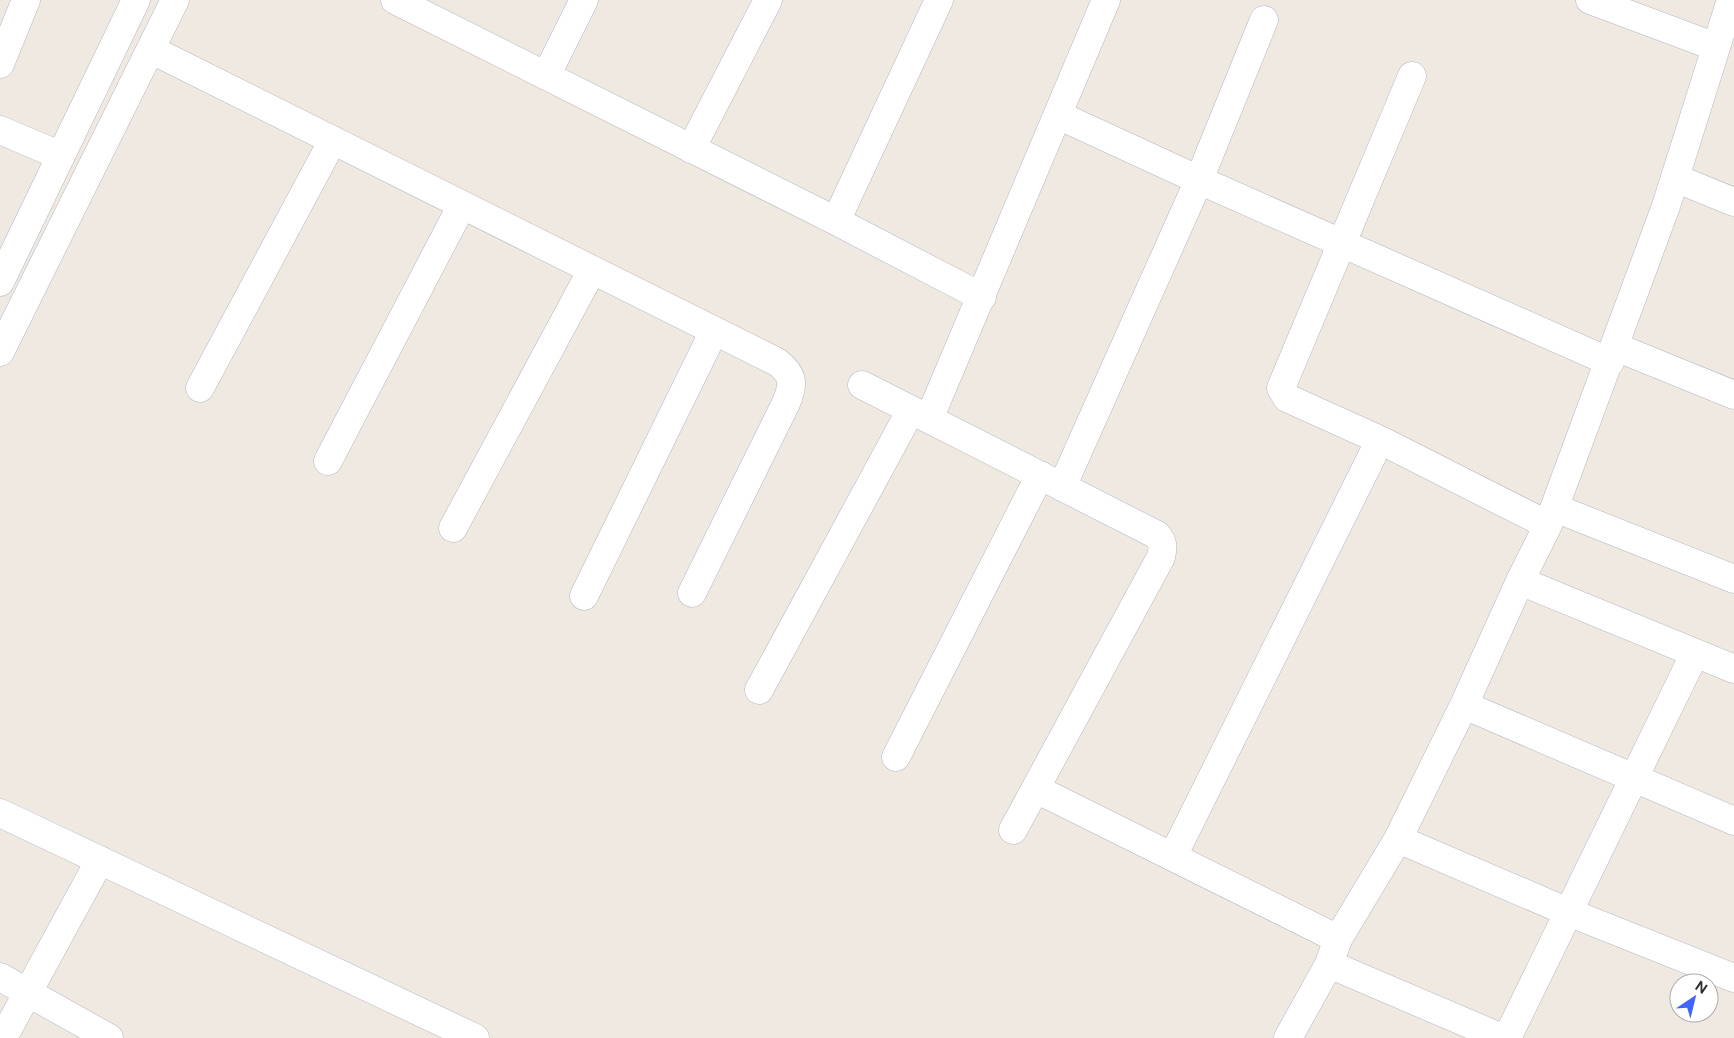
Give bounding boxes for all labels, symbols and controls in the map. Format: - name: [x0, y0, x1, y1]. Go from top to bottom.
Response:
- north arrow: [1669, 973, 1719, 1023]
- text: N: [1692, 978, 1711, 997]

